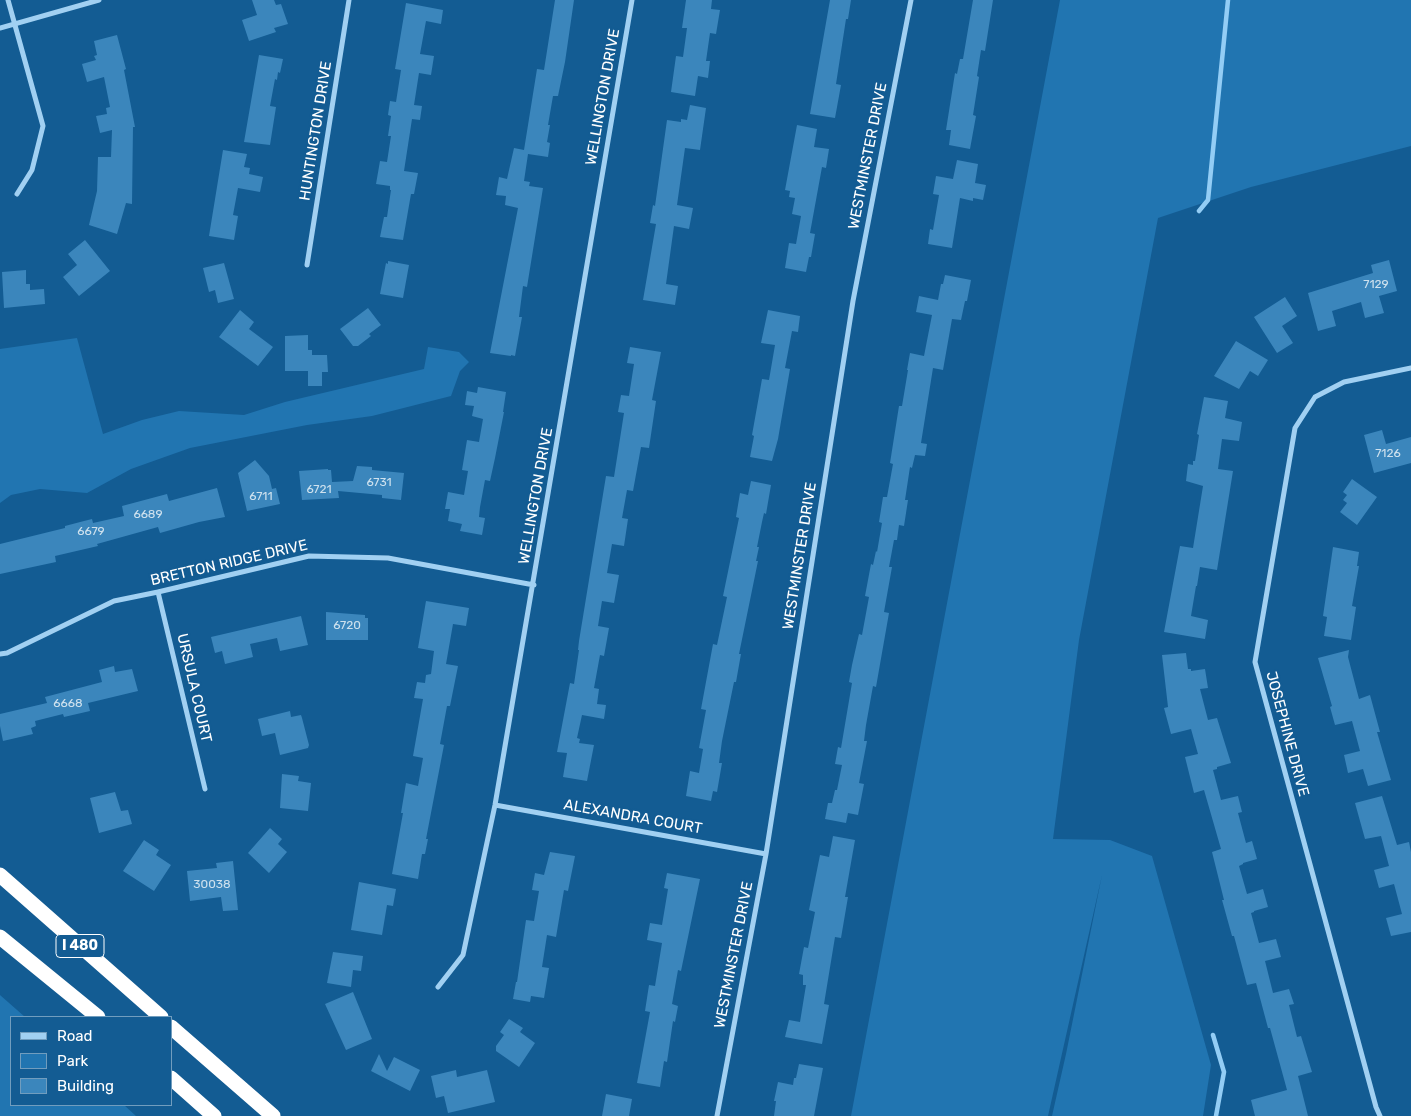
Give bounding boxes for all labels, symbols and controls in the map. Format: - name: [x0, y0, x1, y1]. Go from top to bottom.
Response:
- street label: WELLINGTON DRIVE: [582, 27, 624, 167]
- street label: HUNTINGTON DRIVE: [296, 60, 336, 202]
- street label: WESTMINSTER DRIVE: [845, 81, 891, 231]
- house number: 7129: [1363, 278, 1389, 292]
- street label: WELLINGTON DRIVE: [515, 426, 557, 566]
- house number: 7126: [1375, 447, 1401, 461]
- house number: 6731: [366, 476, 392, 490]
- street label: WESTMINSTER DRIVE: [779, 481, 821, 631]
- house number: 6721: [306, 483, 332, 497]
- house number: 6711: [249, 490, 273, 504]
- house number: 6689: [133, 508, 163, 522]
- house number: 6679: [77, 525, 105, 539]
- street label: BRETTON RIDGE DRIVE: [149, 536, 309, 590]
- house number: 6720: [333, 619, 361, 633]
- street label: URSULA COURT: [173, 632, 215, 744]
- street label: JOSEPHINE DRIVE: [1262, 669, 1312, 799]
- house number: 6668: [53, 697, 83, 711]
- street label: ALEXANDRA COURT: [562, 796, 704, 838]
- house number: 30038: [193, 878, 231, 892]
- street label: WESTMINSTER DRIVE: [711, 880, 757, 1030]
- road number: I 480: [56, 934, 104, 958]
- legend: [10, 1016, 172, 1106]
- text: Road: [57, 1027, 93, 1045]
- text: Park: [57, 1052, 88, 1070]
- text: Building: [57, 1077, 114, 1095]

